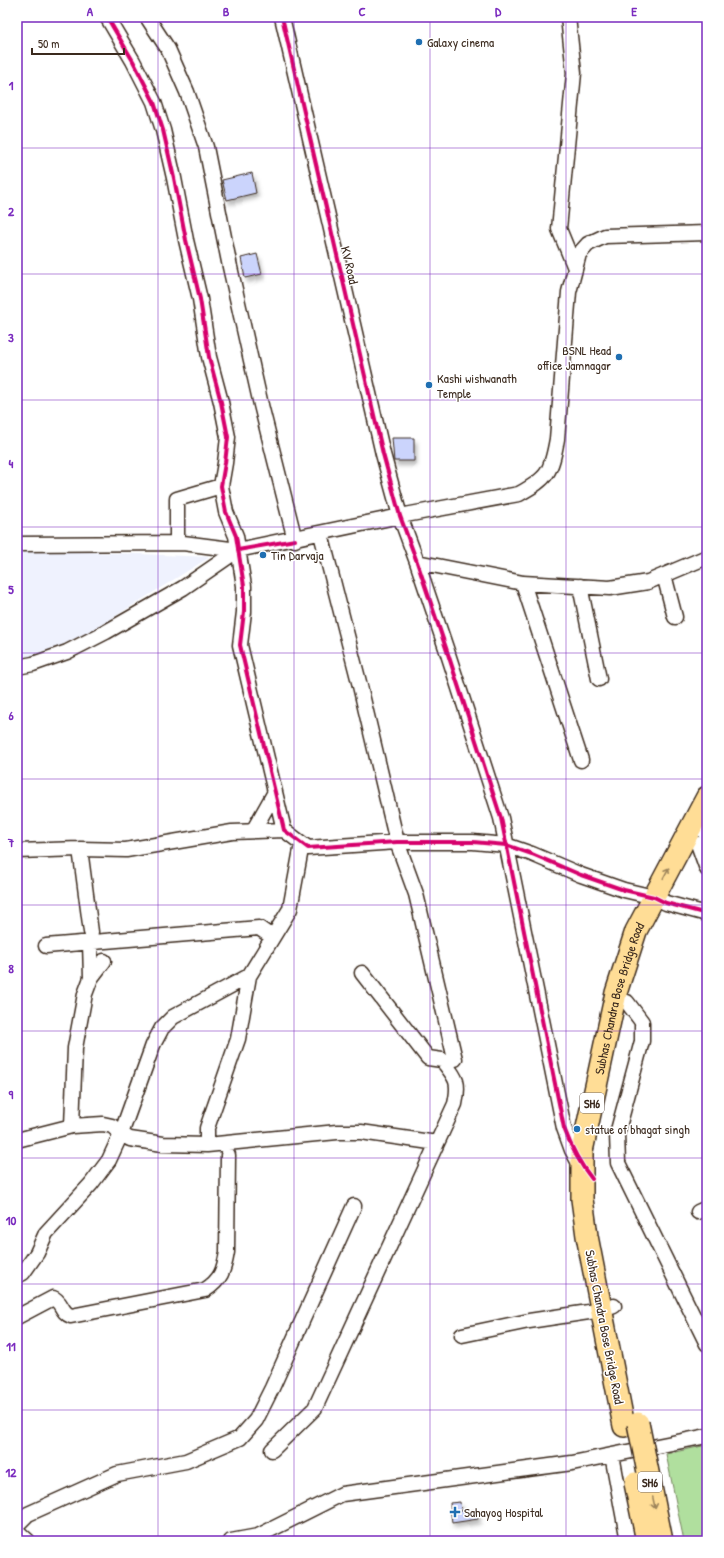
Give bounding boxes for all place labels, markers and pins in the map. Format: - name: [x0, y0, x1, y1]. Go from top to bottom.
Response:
- place label: Galaxy cinema: [427, 33, 494, 51]
- marker: Galaxy cinema: [414, 37, 424, 47]
- place label: BSNL Head office Jamnagar: [537, 341, 611, 374]
- marker: BSNL Head office Jamnagar: [614, 352, 624, 362]
- place label: Kashi wishwanath Temple: [437, 369, 517, 402]
- marker: Kashi wishwanath Temple: [424, 380, 434, 390]
- place label: Tin Darvaja: [271, 546, 324, 564]
- marker: Tin Darvaja: [258, 550, 268, 560]
- place label: statue of bhagat singh: [585, 1120, 690, 1138]
- marker: statue of bhagat singh: [572, 1124, 582, 1134]
- place label: Sahayog Hospital: [464, 1503, 544, 1521]
- marker: Sahayog Hospital: [449, 1506, 461, 1518]

